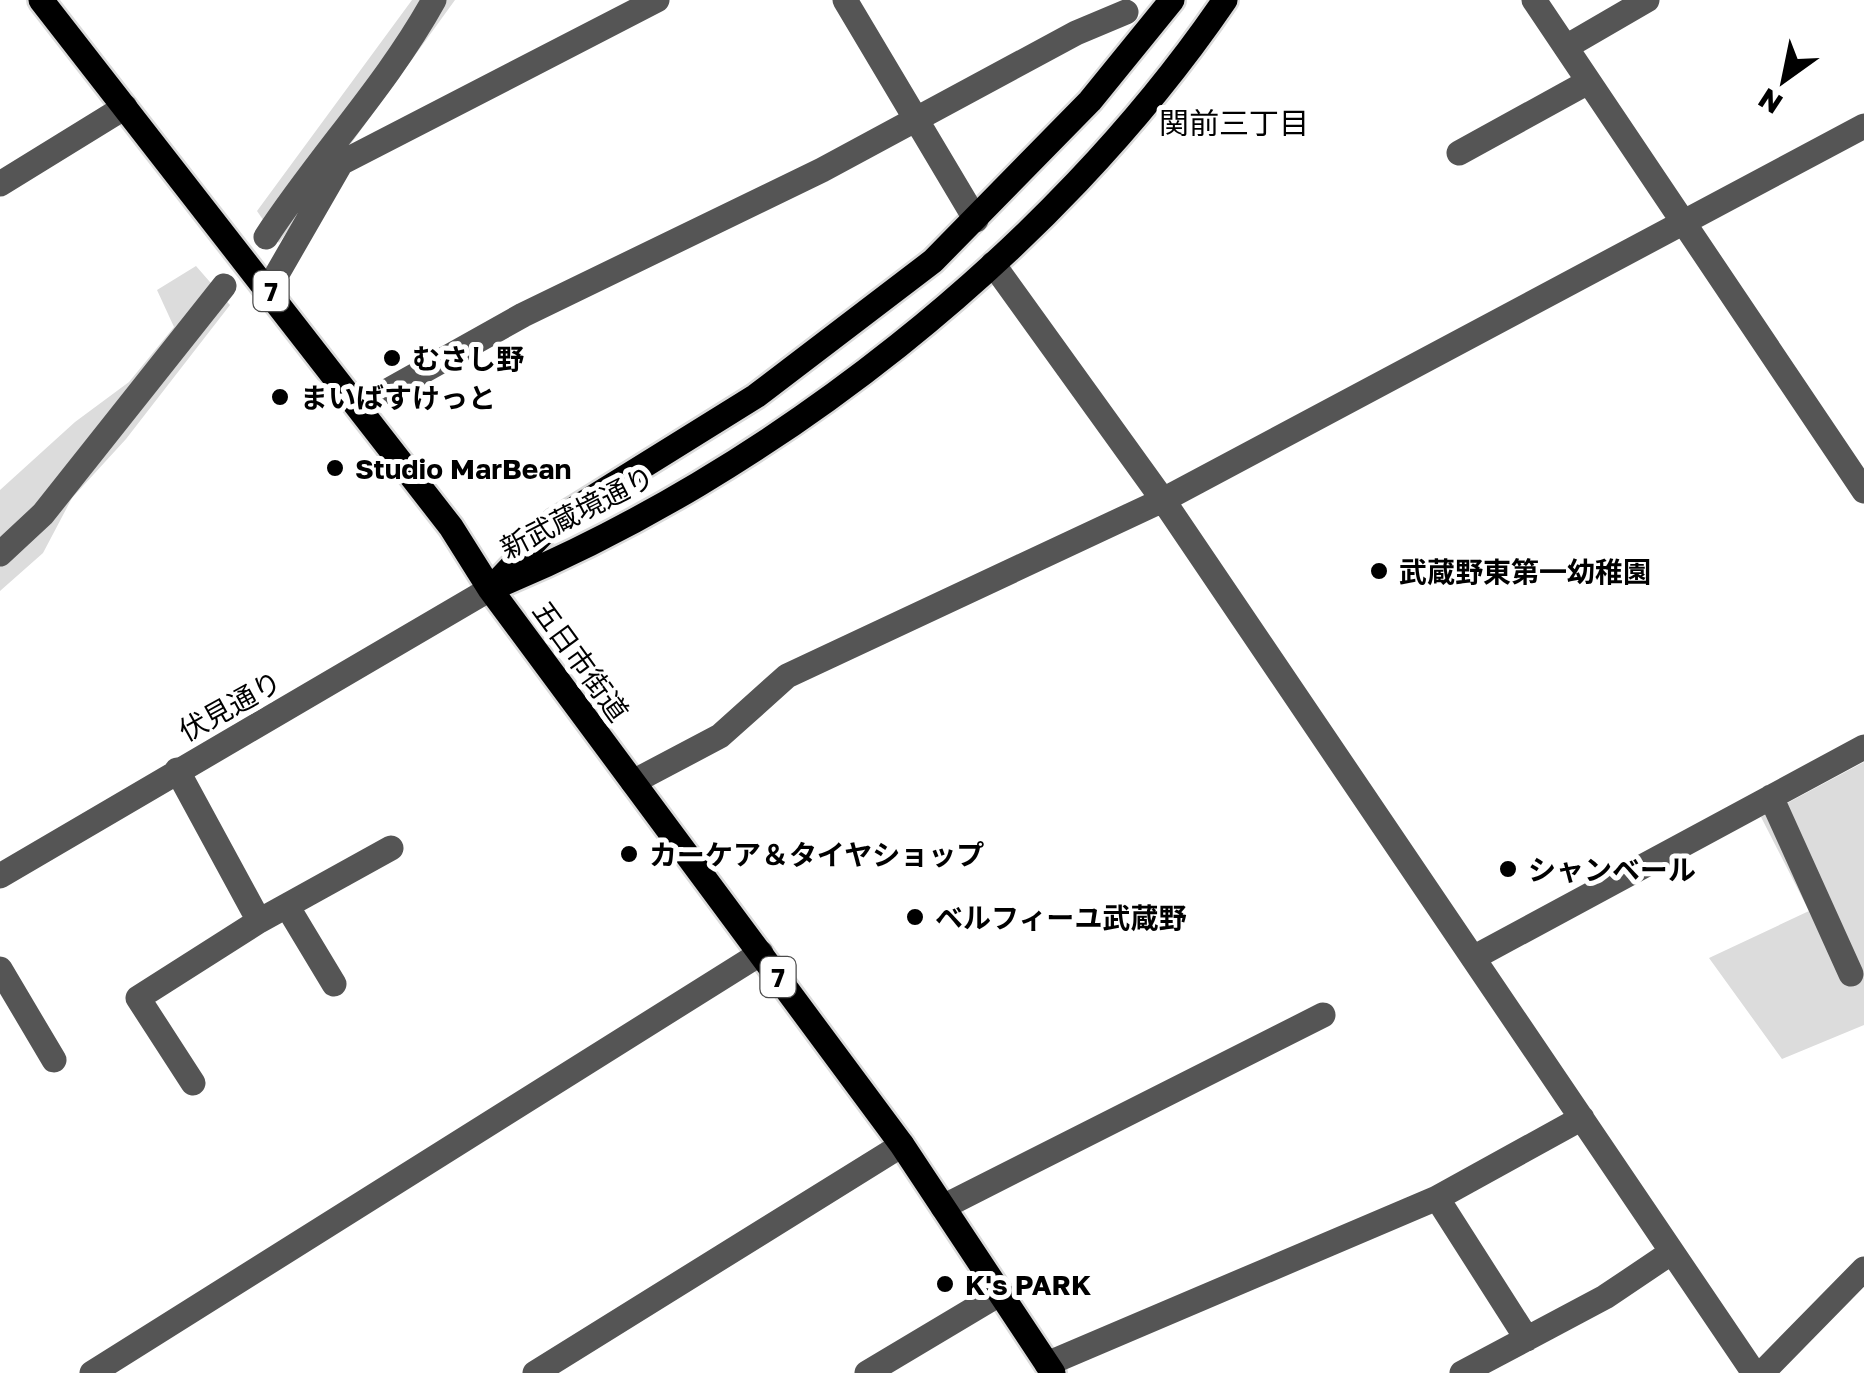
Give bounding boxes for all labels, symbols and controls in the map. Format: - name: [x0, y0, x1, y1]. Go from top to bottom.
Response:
- north arrow: [1734, 30, 1834, 130]
- text: N: [1752, 82, 1788, 121]
- district label: 関前三丁目: [1159, 105, 1309, 141]
- road number: 7: [254, 271, 288, 311]
- place label: むさし野: [412, 342, 524, 375]
- marker: むさし野: [381, 347, 403, 369]
- place label: まいばすけっと: [300, 381, 496, 414]
- marker: まいばすけっと: [269, 386, 291, 408]
- place label: Studio MarBean: [355, 452, 572, 485]
- marker: Studio MarBean: [324, 457, 346, 479]
- street label: 新武蔵境通り: [495, 459, 659, 565]
- place label: 武蔵野東第一幼稚園: [1399, 555, 1651, 588]
- marker: 武蔵野東第一幼稚園: [1368, 560, 1390, 582]
- street label: 五日市街道: [527, 595, 635, 727]
- street label: 伏見通り: [173, 664, 287, 748]
- place label: カーケア＆タイヤショップ: [649, 838, 984, 871]
- marker: カーケア＆タイヤショップ: [618, 843, 640, 865]
- place label: シャンベール: [1528, 853, 1696, 886]
- marker: シャンベール: [1497, 858, 1519, 880]
- place label: ベルフィーユ武蔵野: [935, 901, 1186, 934]
- marker: ベルフィーユ武蔵野: [904, 906, 926, 928]
- road number: 7: [760, 957, 796, 997]
- place label: K's PARK: [965, 1268, 1091, 1301]
- marker: K's PARK: [934, 1273, 956, 1295]

